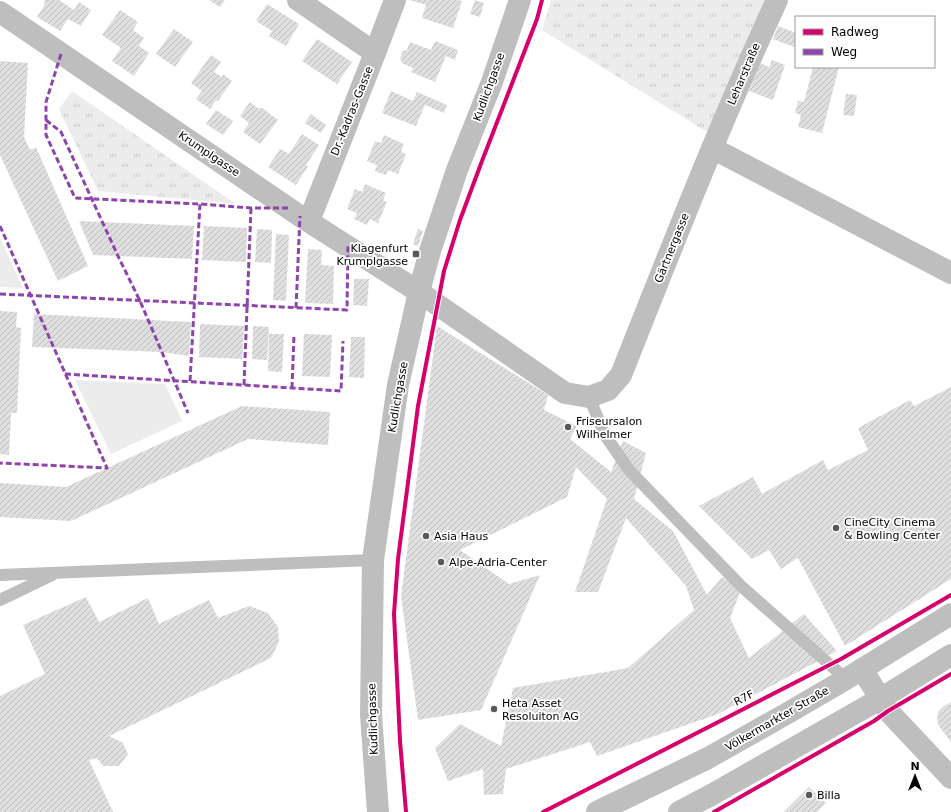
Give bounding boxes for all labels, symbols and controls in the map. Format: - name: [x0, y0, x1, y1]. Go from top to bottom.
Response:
- legend: [795, 16, 935, 68]
- text: Radweg: [831, 25, 879, 39]
- street label: Leharstraße: [725, 41, 763, 107]
- text: Weg: [831, 45, 857, 59]
- street label: Kudlichgasse: [471, 51, 507, 123]
- street label: Dr.-Kadras-Gasse: [328, 64, 376, 158]
- street label: Krumplgasse: [176, 129, 242, 179]
- street label: Gärtnergasse: [652, 211, 692, 285]
- place label: Klagenfurt Krumplgasse: [337, 242, 409, 268]
- marker: Klagenfurt Krumplgasse: [411, 249, 421, 259]
- street label: Kudlichgasse: [385, 360, 411, 433]
- place label: Friseursalon Wilhelmer: [576, 415, 642, 441]
- marker: Friseursalon Wilhelmer: [563, 422, 573, 432]
- place label: CineCity Cinema & Bowling Center: [844, 516, 940, 542]
- marker: CineCity Cinema & Bowling Center: [831, 523, 841, 533]
- place label: Asia Haus: [434, 530, 489, 543]
- marker: Asia Haus: [421, 531, 431, 541]
- place label: Alpe-Adria-Center: [449, 556, 547, 569]
- marker: Alpe-Adria-Center: [436, 557, 446, 567]
- street label: Kudlichgasse: [365, 683, 381, 755]
- street label: Völkermarkter Straße: [723, 684, 831, 754]
- street label: R7F: [732, 687, 756, 709]
- place label: Heta Asset Resoluiton AG: [502, 697, 579, 723]
- marker: Heta Asset Resoluiton AG: [489, 704, 499, 714]
- north arrow: [895, 756, 935, 796]
- text: N: [910, 760, 920, 773]
- place label: Billa: [817, 789, 840, 802]
- marker: Billa: [804, 790, 814, 800]

